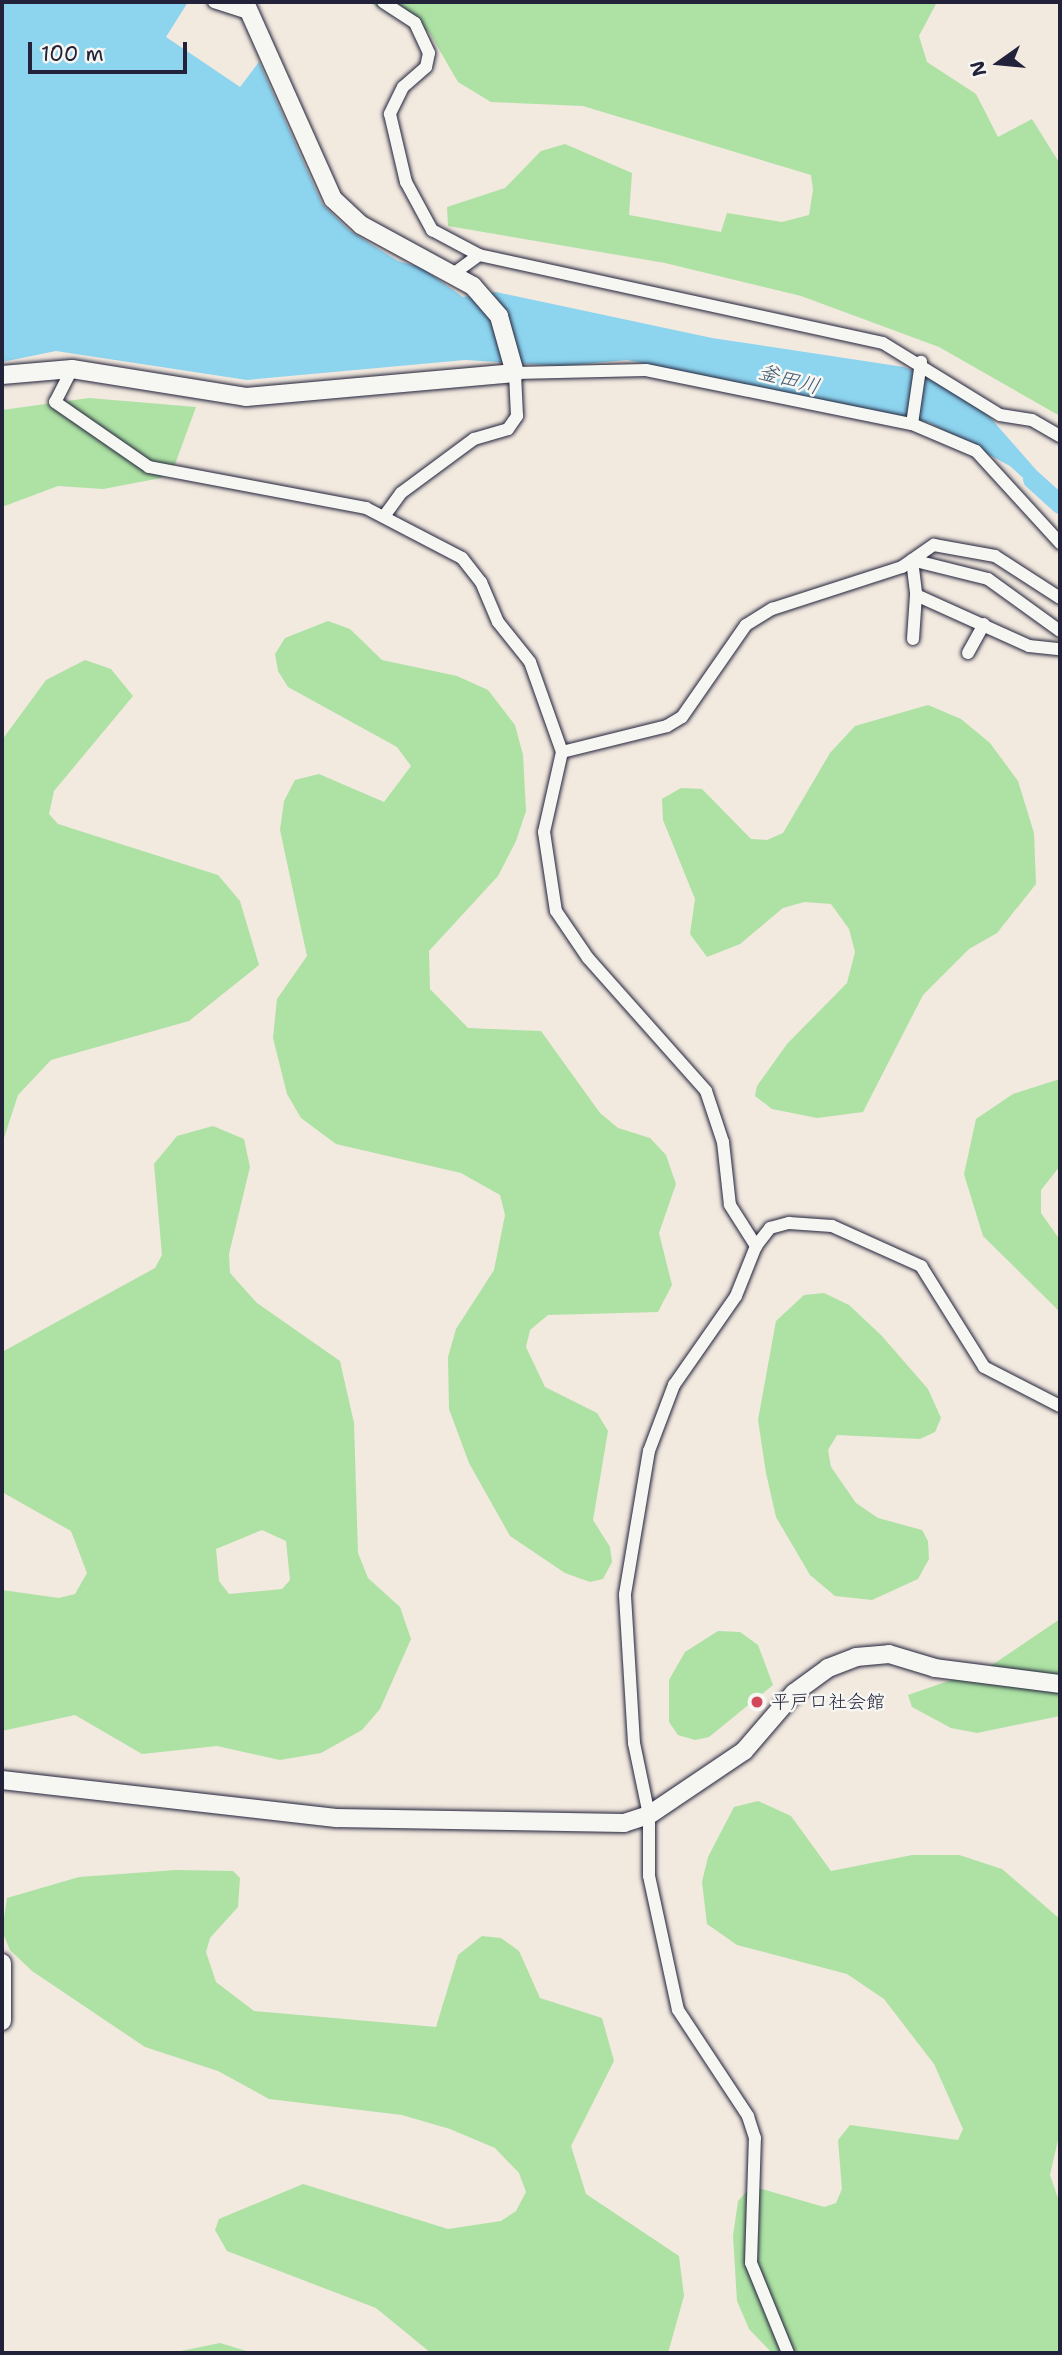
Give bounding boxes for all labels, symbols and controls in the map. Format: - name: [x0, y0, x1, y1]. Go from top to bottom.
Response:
- scale bar: [32, 28, 191, 72]
- north arrow: [964, 28, 1034, 98]
- text: 100 m: [41, 40, 104, 68]
- text: N: [964, 58, 992, 79]
- water label: 釜田川: [755, 359, 823, 399]
- place label: 平戸口社会館: [771, 1691, 885, 1713]
- marker: 平戸口社会館: [749, 1694, 765, 1710]

